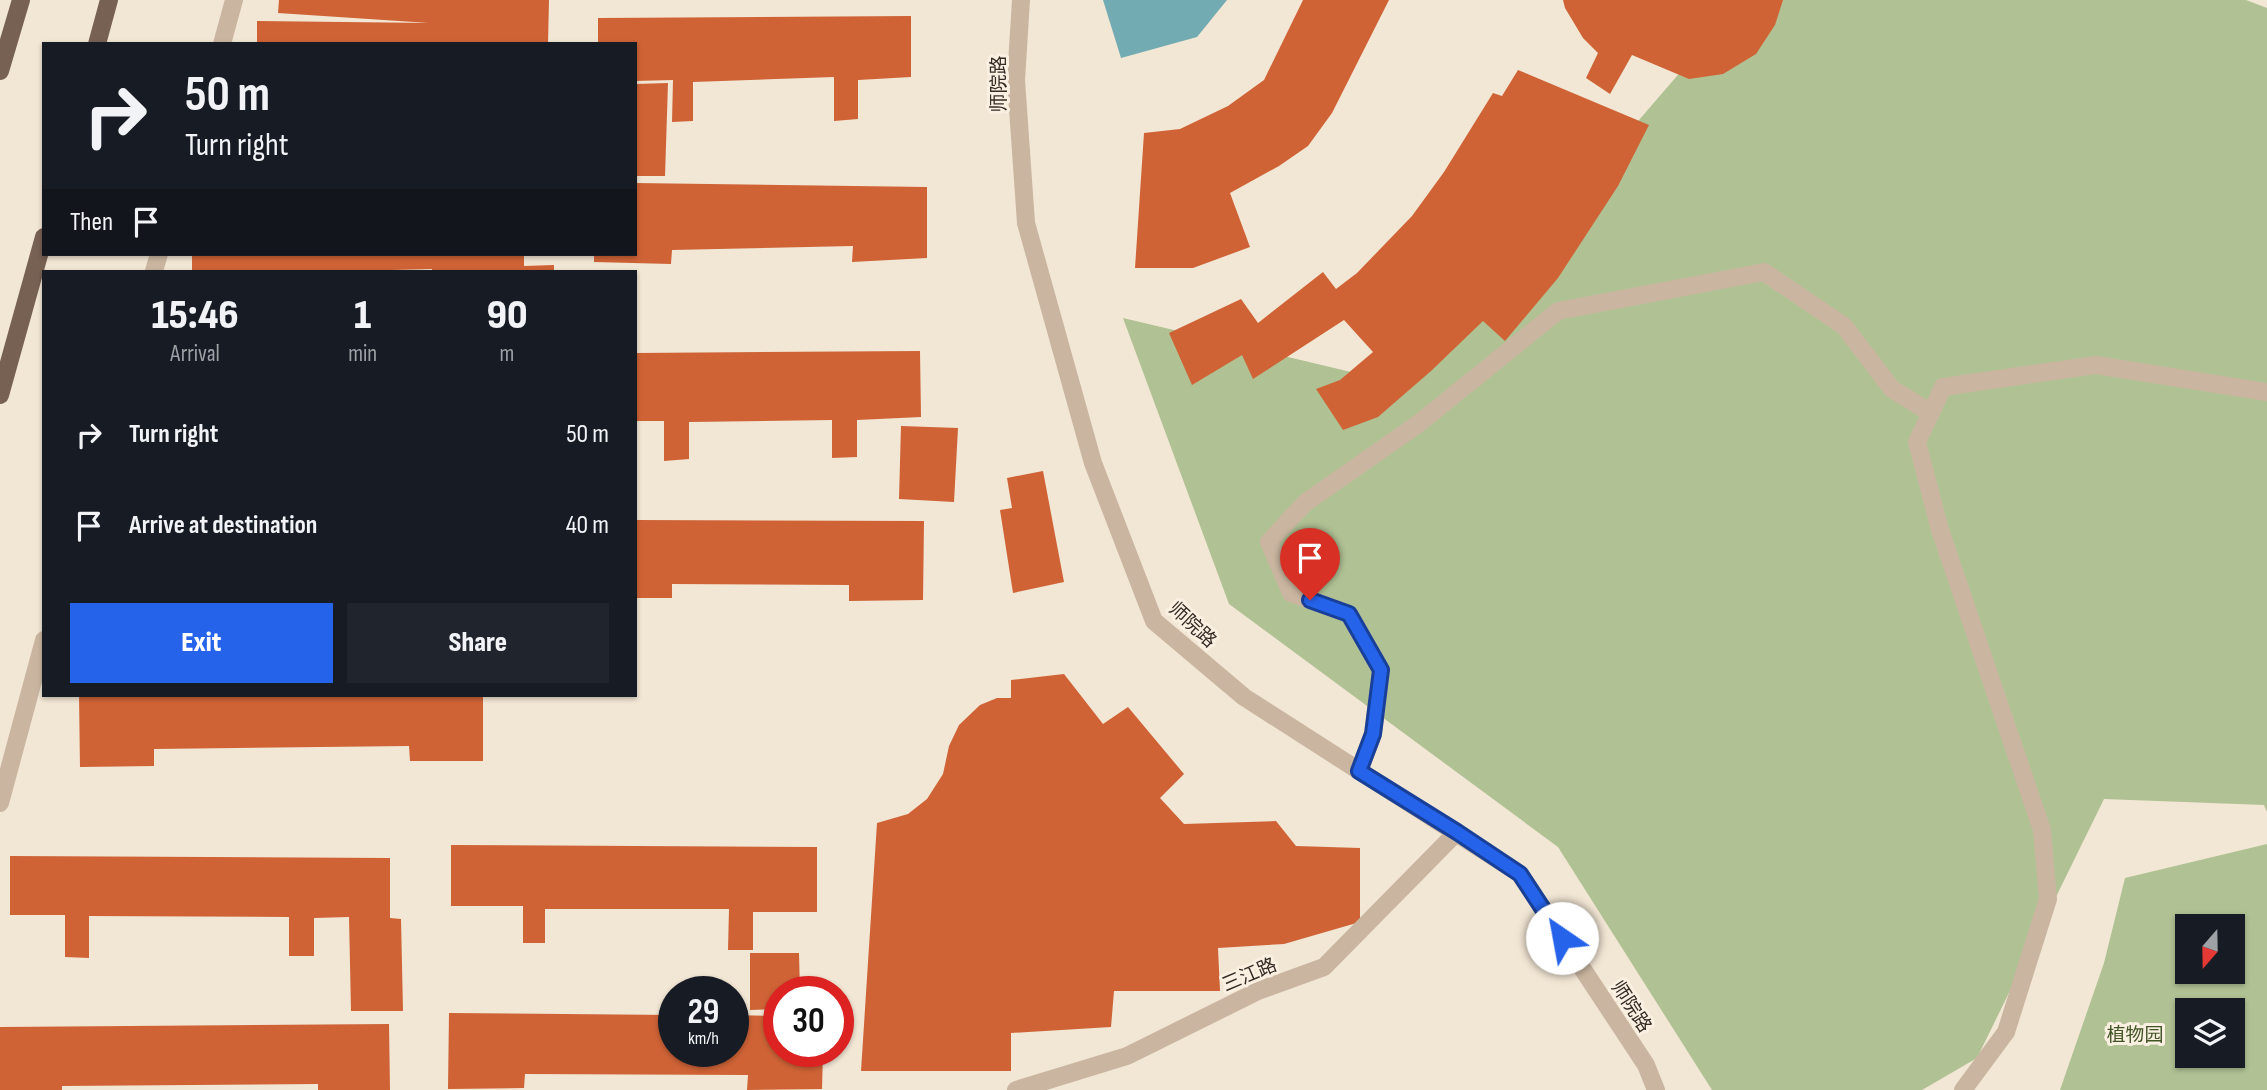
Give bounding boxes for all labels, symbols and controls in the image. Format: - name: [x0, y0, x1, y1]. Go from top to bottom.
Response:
- street label: 师院路: [988, 55, 1011, 113]
- text: 50 m: [185, 66, 270, 125]
- icon: right: [70, 70, 161, 161]
- text: Turn right: [185, 126, 289, 165]
- icon: arrive: [127, 203, 165, 241]
- text: Then: [70, 207, 113, 238]
- text: 15:46: [151, 290, 239, 341]
- text: 1: [354, 290, 371, 341]
- text: 90: [486, 290, 528, 341]
- text: Arrival: [170, 340, 220, 368]
- text: min: [348, 340, 377, 368]
- text: m: [500, 340, 514, 368]
- icon: right: [70, 416, 108, 454]
- text: Turn right: [129, 419, 218, 450]
- text: 50 m: [566, 419, 609, 450]
- icon: arrive: [70, 507, 108, 545]
- text: Arrive at destination: [129, 510, 317, 541]
- text: 40 m: [566, 510, 609, 541]
- pin: [1280, 528, 1340, 600]
- icon: arrive: [1291, 539, 1329, 577]
- street label: 师院路: [1163, 597, 1221, 653]
- button: Exit: [70, 603, 333, 683]
- button: Share: [347, 603, 609, 683]
- position arrow: [1525, 901, 1599, 975]
- north arrow: [2175, 914, 2245, 984]
- map controls: [2175, 914, 2245, 1068]
- street label: 三江路: [1219, 954, 1280, 997]
- speed limit sign: 30: [763, 976, 854, 1067]
- street label: 师院路: [1606, 977, 1656, 1037]
- text: 29: [688, 991, 719, 1034]
- button: layers: [2175, 998, 2245, 1068]
- park label: 植物园: [2106, 1024, 2164, 1047]
- text: km/h: [688, 1028, 719, 1049]

